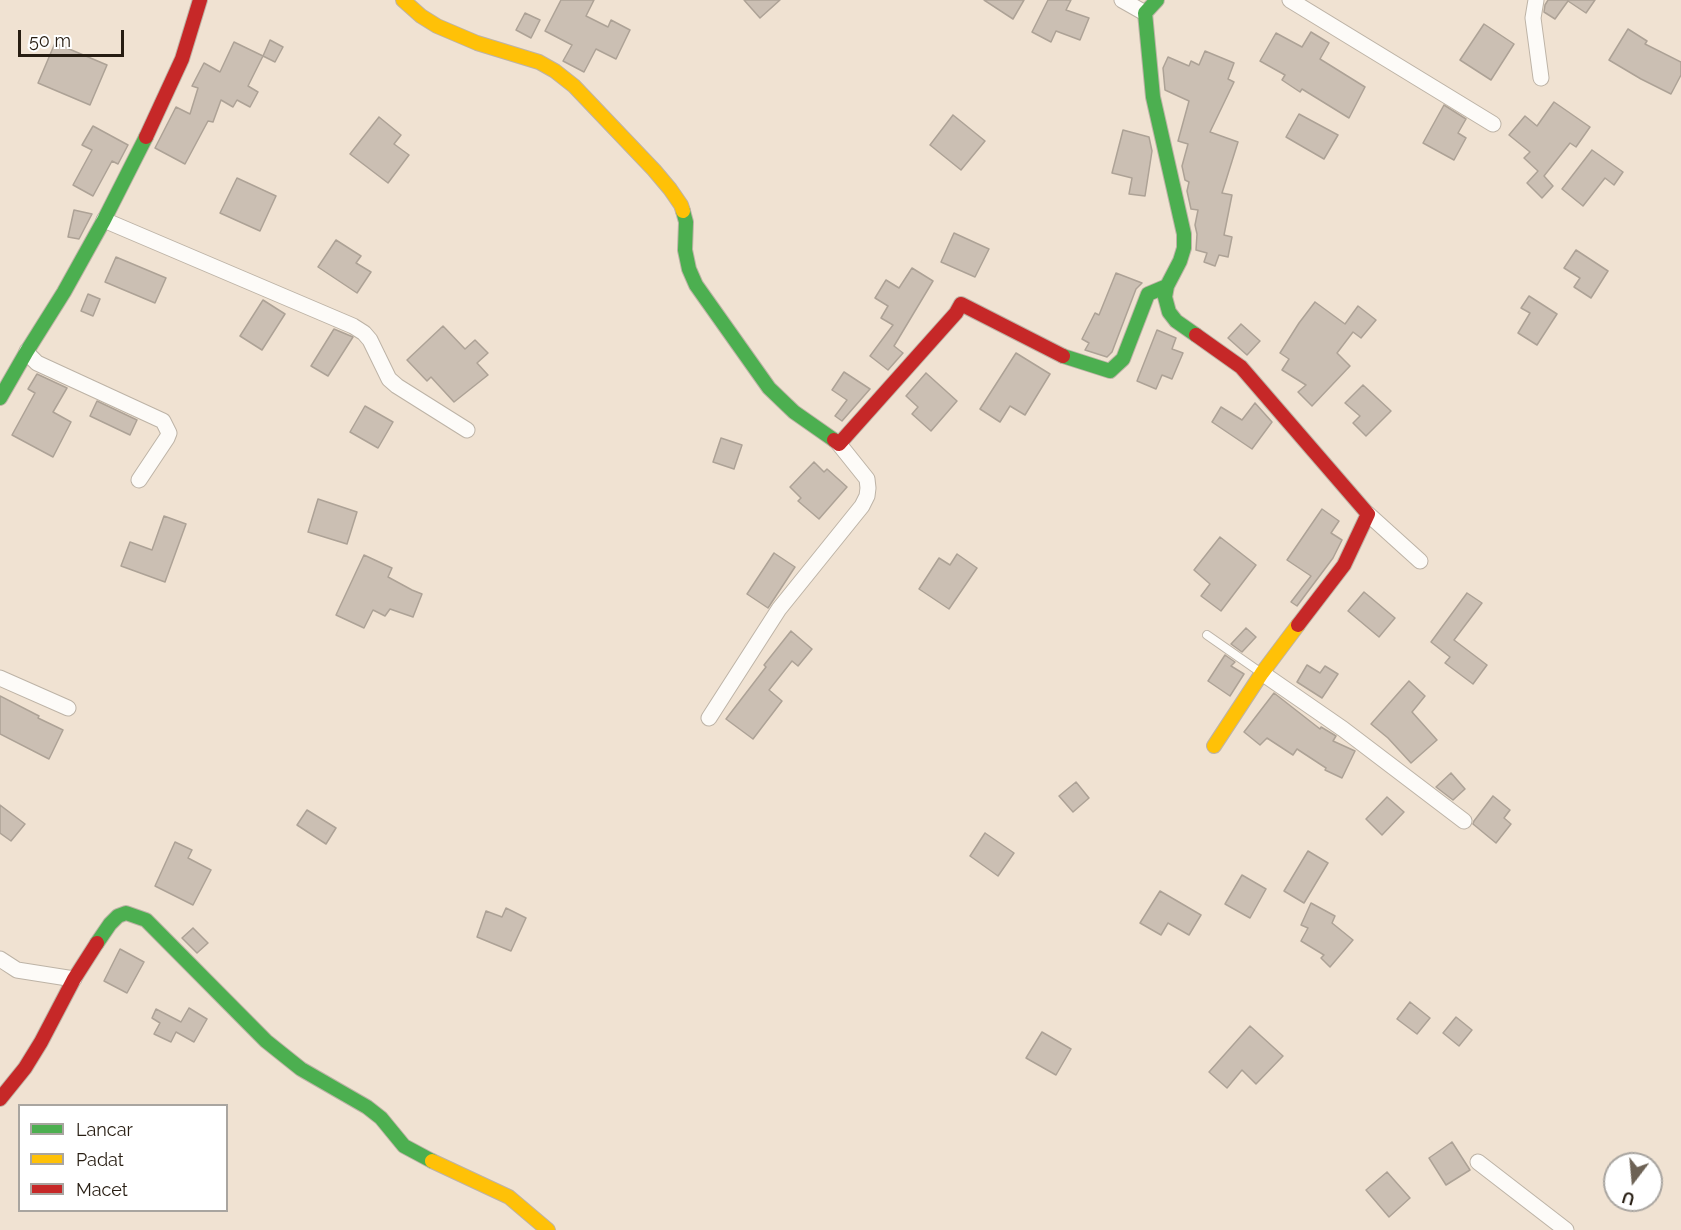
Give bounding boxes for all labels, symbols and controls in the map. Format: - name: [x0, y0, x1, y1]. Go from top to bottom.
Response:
- scale bar: [21, 18, 128, 56]
- text: 50 m: [29, 30, 71, 51]
- legend: [18, 1104, 228, 1212]
- text: Lancar: [76, 1119, 133, 1140]
- text: Padat: [76, 1149, 124, 1170]
- north arrow: [1603, 1152, 1663, 1212]
- text: Macet: [76, 1179, 128, 1200]
- text: U: [1620, 1187, 1637, 1209]

